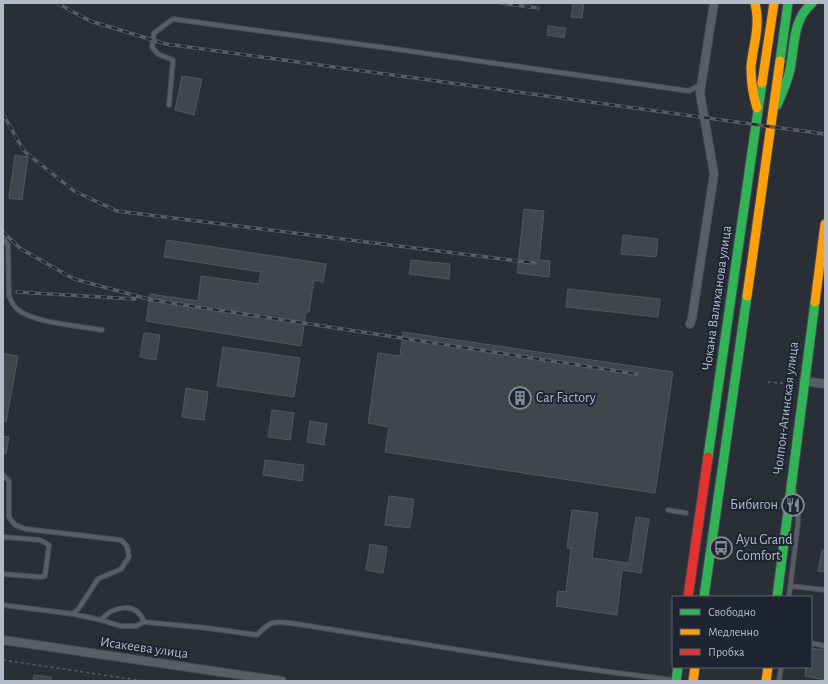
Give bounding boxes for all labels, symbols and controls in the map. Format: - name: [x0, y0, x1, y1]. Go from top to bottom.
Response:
- street label: Чокана Валиханова улица: [700, 224, 734, 371]
- street label: Чолпон-Атинская улица: [771, 340, 801, 475]
- building icon: Car Factory: [507, 385, 533, 411]
- place label: Car Factory: [536, 391, 596, 405]
- restaurant icon: Бибигон: [780, 492, 806, 518]
- place label: Бибигон: [730, 498, 778, 512]
- place label: Ayu Grand Comfort: [736, 533, 793, 563]
- bus stop icon: Ayu Grand Comfort: [708, 535, 734, 561]
- legend: [672, 596, 812, 668]
- text: Свободно: [708, 606, 756, 618]
- text: Медленно: [708, 626, 759, 638]
- street label: Исакеева улица: [99, 635, 190, 661]
- text: Пробка: [708, 646, 745, 658]

